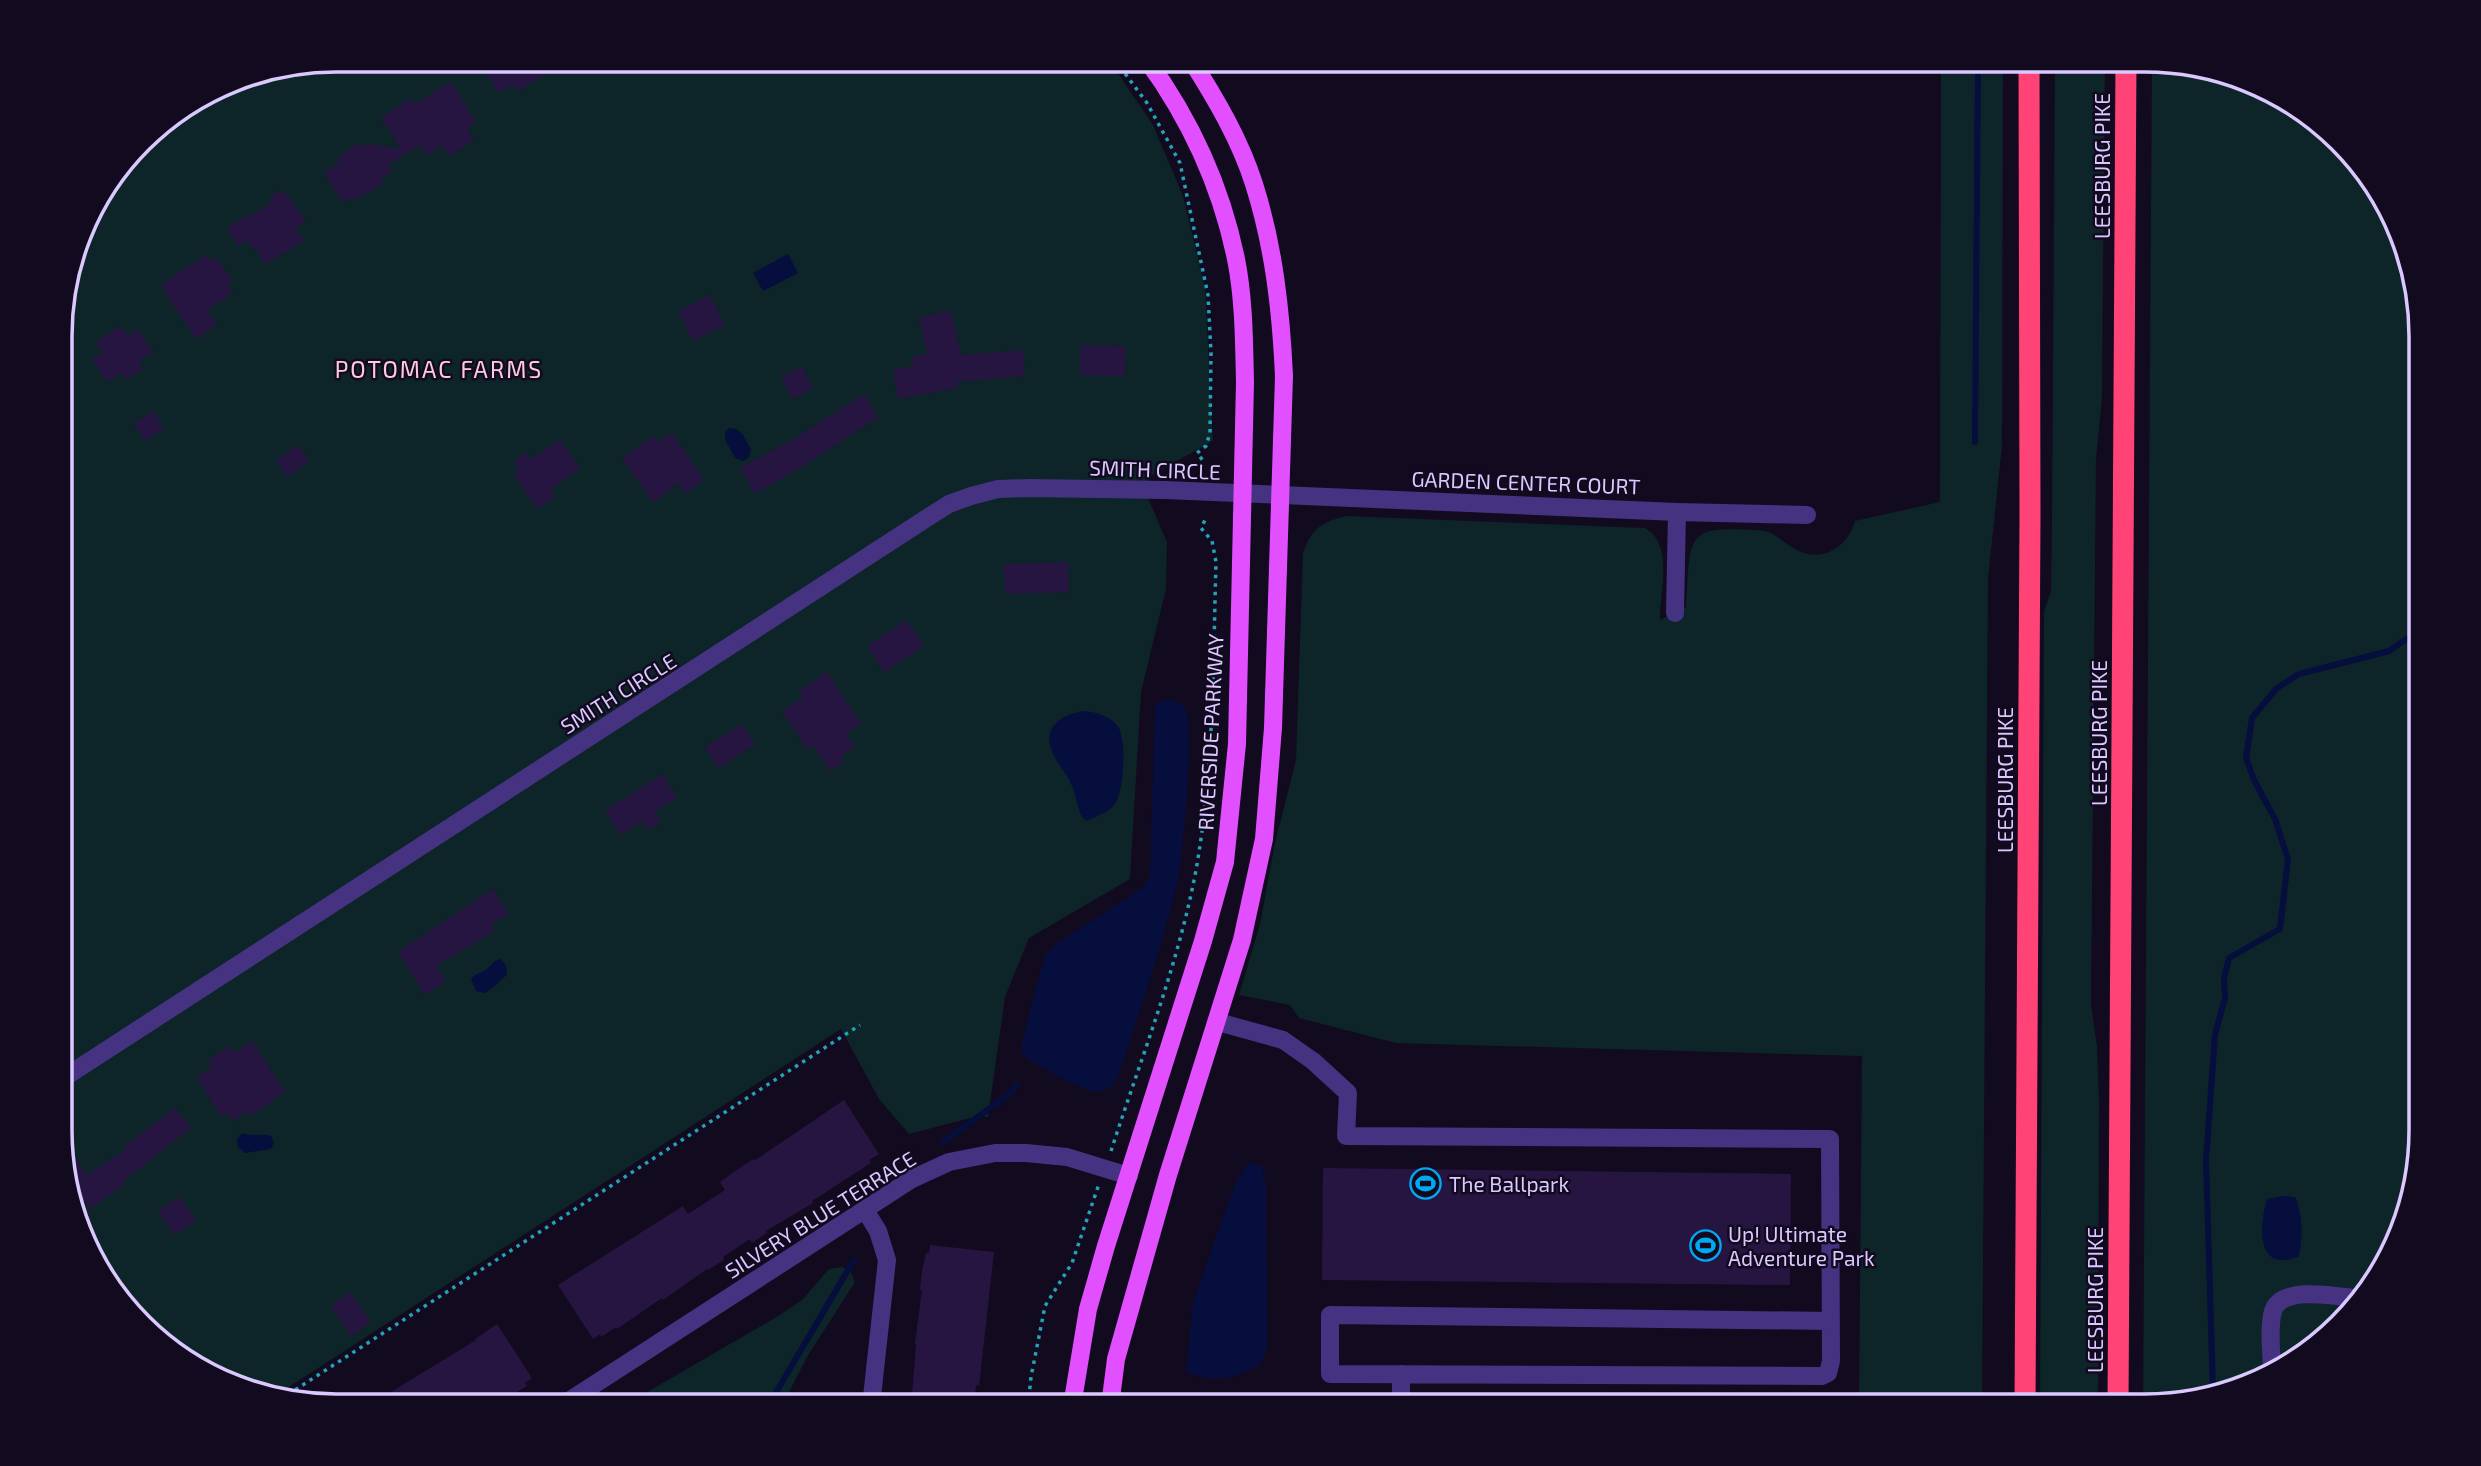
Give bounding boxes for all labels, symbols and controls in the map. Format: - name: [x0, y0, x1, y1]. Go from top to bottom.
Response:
- street label: LEESBURG PIKE: [2089, 93, 2114, 239]
- district label: POTOMAC FARMS: [335, 355, 543, 383]
- street label: SMITH CIRCLE: [1089, 454, 1221, 484]
- street label: GARDEN CENTER COURT: [1411, 466, 1641, 498]
- street label: RIVERSIDE PARKWAY: [1192, 633, 1228, 831]
- street label: SMITH CIRCLE: [556, 648, 680, 738]
- street label: LEESBURG PIKE: [2086, 660, 2111, 806]
- street label: LEESBURG PIKE: [1992, 707, 2017, 853]
- street label: SILVERY BLUE TERRACE: [720, 1145, 920, 1283]
- sports icon: The Ballpark: [1409, 1166, 1443, 1200]
- place label: The Ballpark: [1449, 1171, 1570, 1196]
- place label: Up! Ultimate Adventure Park: [1728, 1221, 1875, 1270]
- street label: LEESBURG PIKE: [2082, 1227, 2107, 1373]
- sports icon: Up! Ultimate Adventure Park: [1688, 1228, 1722, 1262]

